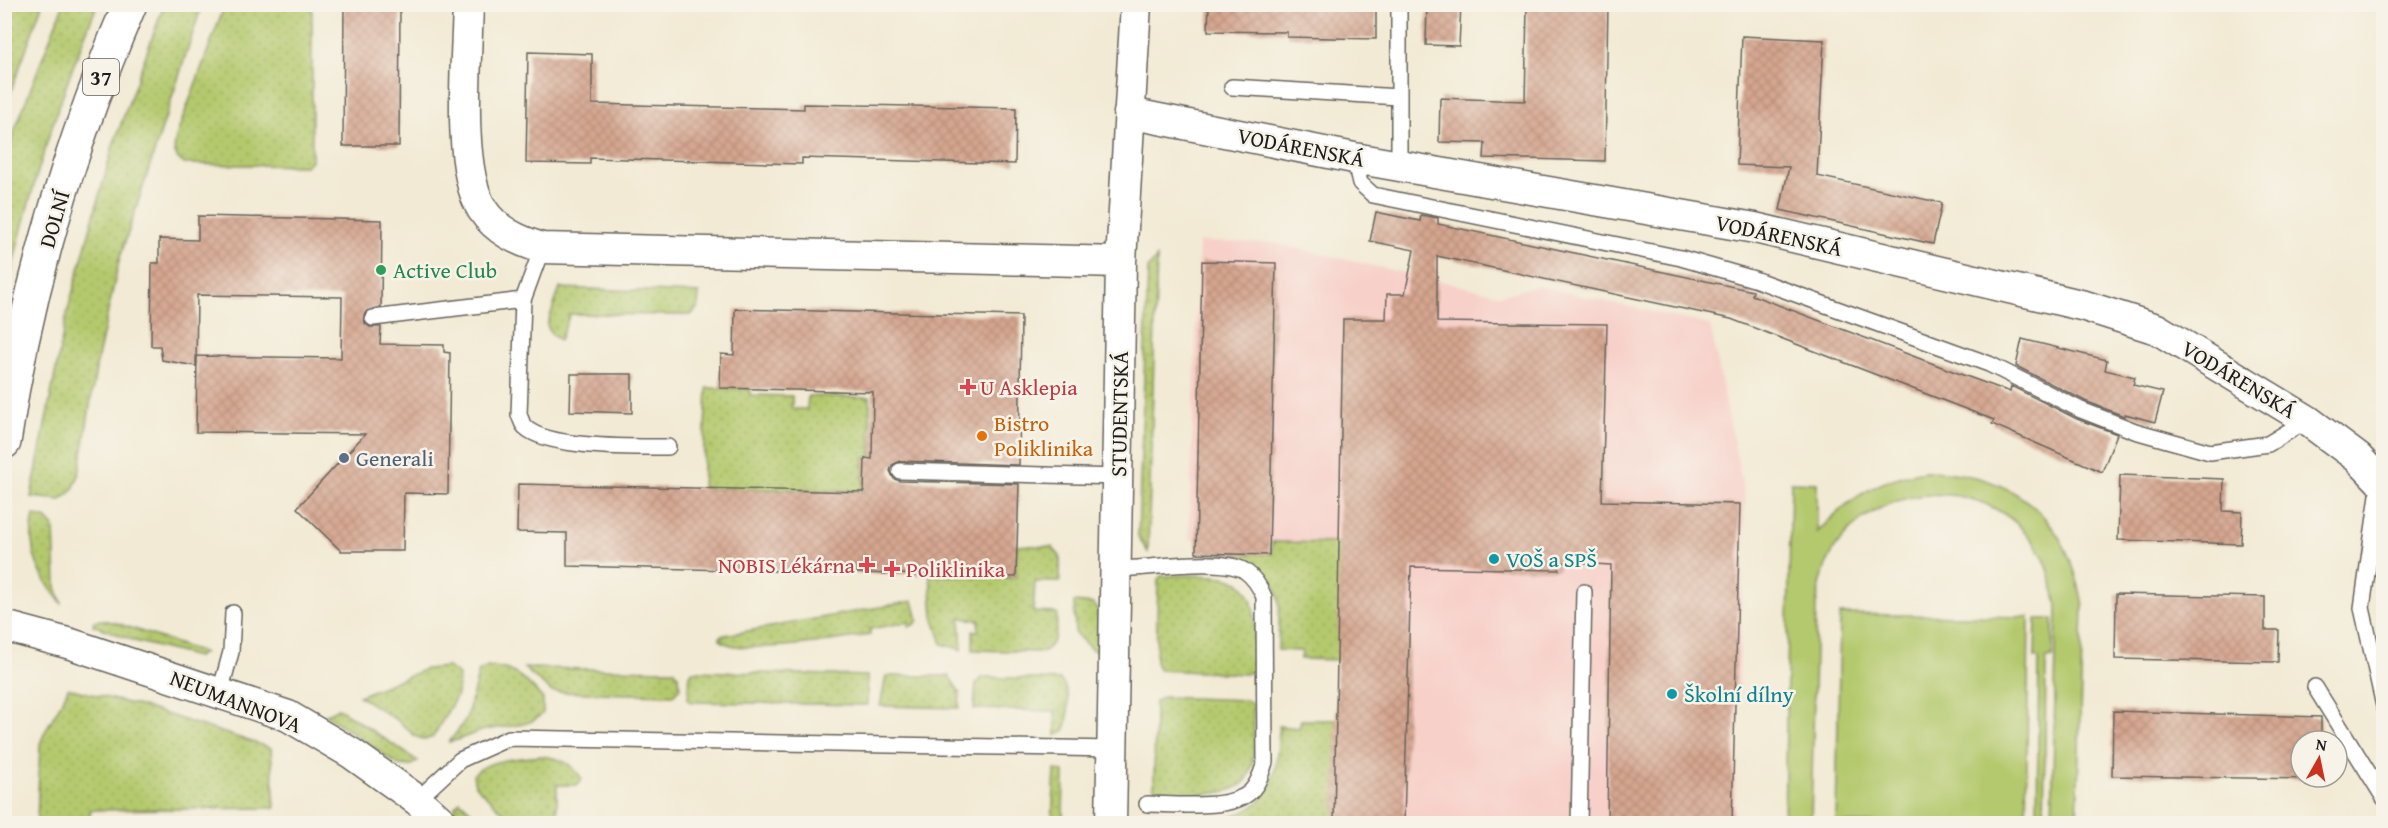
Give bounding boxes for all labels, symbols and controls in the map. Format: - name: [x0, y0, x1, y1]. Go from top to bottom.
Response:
- road number: 37: [83, 59, 119, 95]
- street label: VODÁRENSKÁ: [1235, 119, 1368, 175]
- street label: DOLNÍ: [31, 186, 78, 252]
- street label: VODÁRENSKÁ: [1713, 206, 1846, 264]
- place label: Active Club: [393, 254, 497, 286]
- marker: Active Club: [374, 263, 388, 277]
- street label: VODÁRENSKÁ: [2176, 332, 2303, 426]
- street label: STUDENTSKÁ: [1102, 350, 1136, 477]
- place label: U Asklepia: [980, 371, 1078, 403]
- marker: U Asklepia: [961, 380, 975, 394]
- place label: Bistro Poliklinika: [994, 407, 1094, 464]
- marker: Bistro Poliklinika: [975, 429, 989, 443]
- place label: Generali: [356, 442, 434, 474]
- marker: Generali: [337, 451, 351, 465]
- place label: VOŠ a SPŠ: [1506, 543, 1597, 575]
- place label: NOBIS Lékárna: [718, 549, 856, 581]
- marker: VOŠ a SPŠ: [1487, 552, 1501, 566]
- place label: Poliklinika: [906, 553, 1006, 585]
- marker: NOBIS Lékárna: [860, 558, 874, 572]
- marker: Poliklinika: [883, 560, 901, 578]
- street label: NEUMANNOVA: [166, 661, 307, 741]
- place label: Školní dílny: [1684, 678, 1794, 710]
- marker: Školní dílny: [1665, 687, 1679, 701]
- north arrow: [2289, 729, 2349, 789]
- text: N: [2314, 731, 2329, 757]

